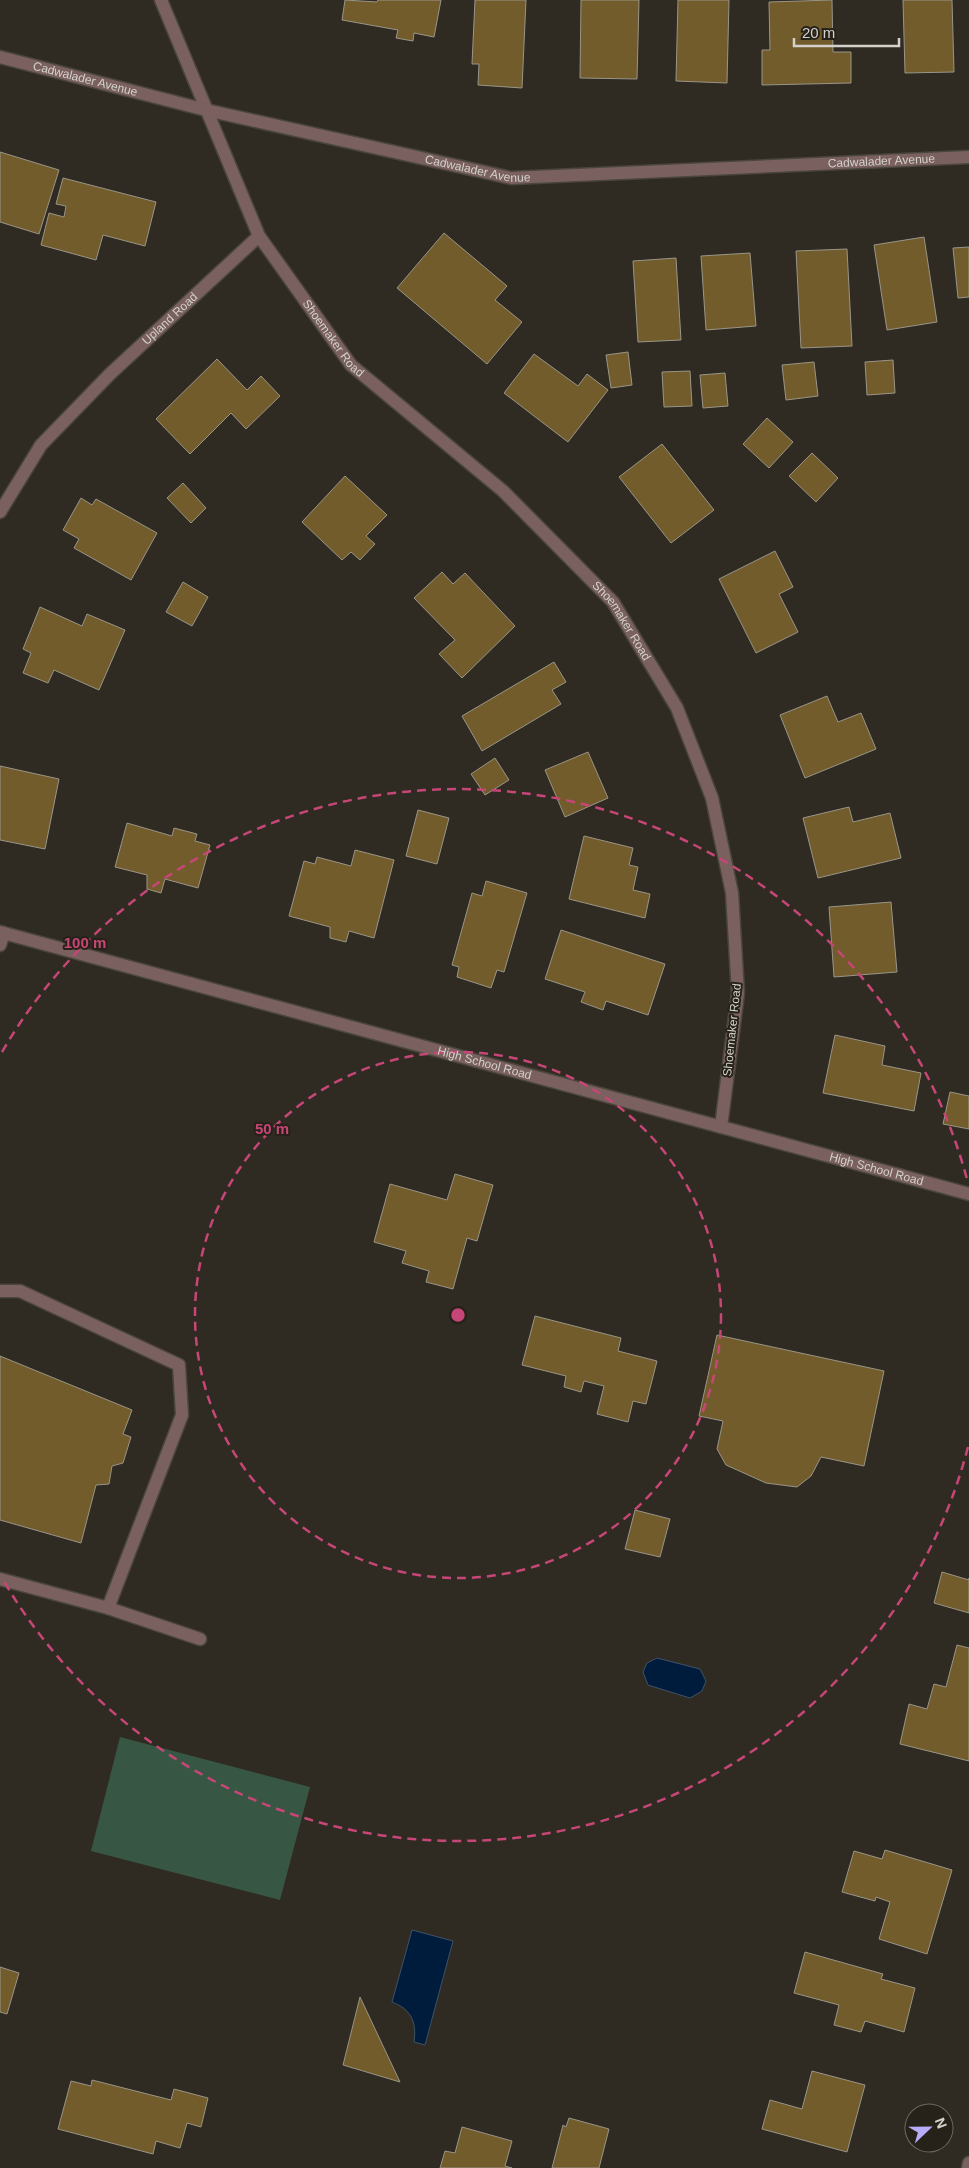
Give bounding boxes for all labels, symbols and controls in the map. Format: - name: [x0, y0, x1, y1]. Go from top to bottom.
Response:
- scale bar: [794, 15, 899, 47]
- text: 20 m: [802, 24, 835, 41]
- street label: Cadwalader Avenue: [31, 59, 139, 99]
- street label: Cadwalader Avenue: [424, 152, 531, 185]
- street label: Cadwalader Avenue: [827, 152, 936, 170]
- street label: Upland Road: [139, 290, 200, 348]
- street label: Shoemaker Road: [300, 297, 367, 380]
- street label: Shoemaker Road: [589, 578, 654, 663]
- text: 100 m: [64, 934, 106, 951]
- street label: Shoemaker Road: [720, 983, 744, 1077]
- street label: High School Road: [436, 1044, 533, 1082]
- text: 50 m: [255, 1120, 289, 1137]
- street label: High School Road: [828, 1150, 925, 1188]
- centre of rings: [449, 1306, 467, 1324]
- north arrow: [904, 2103, 954, 2153]
- text: N: [932, 2115, 950, 2131]

